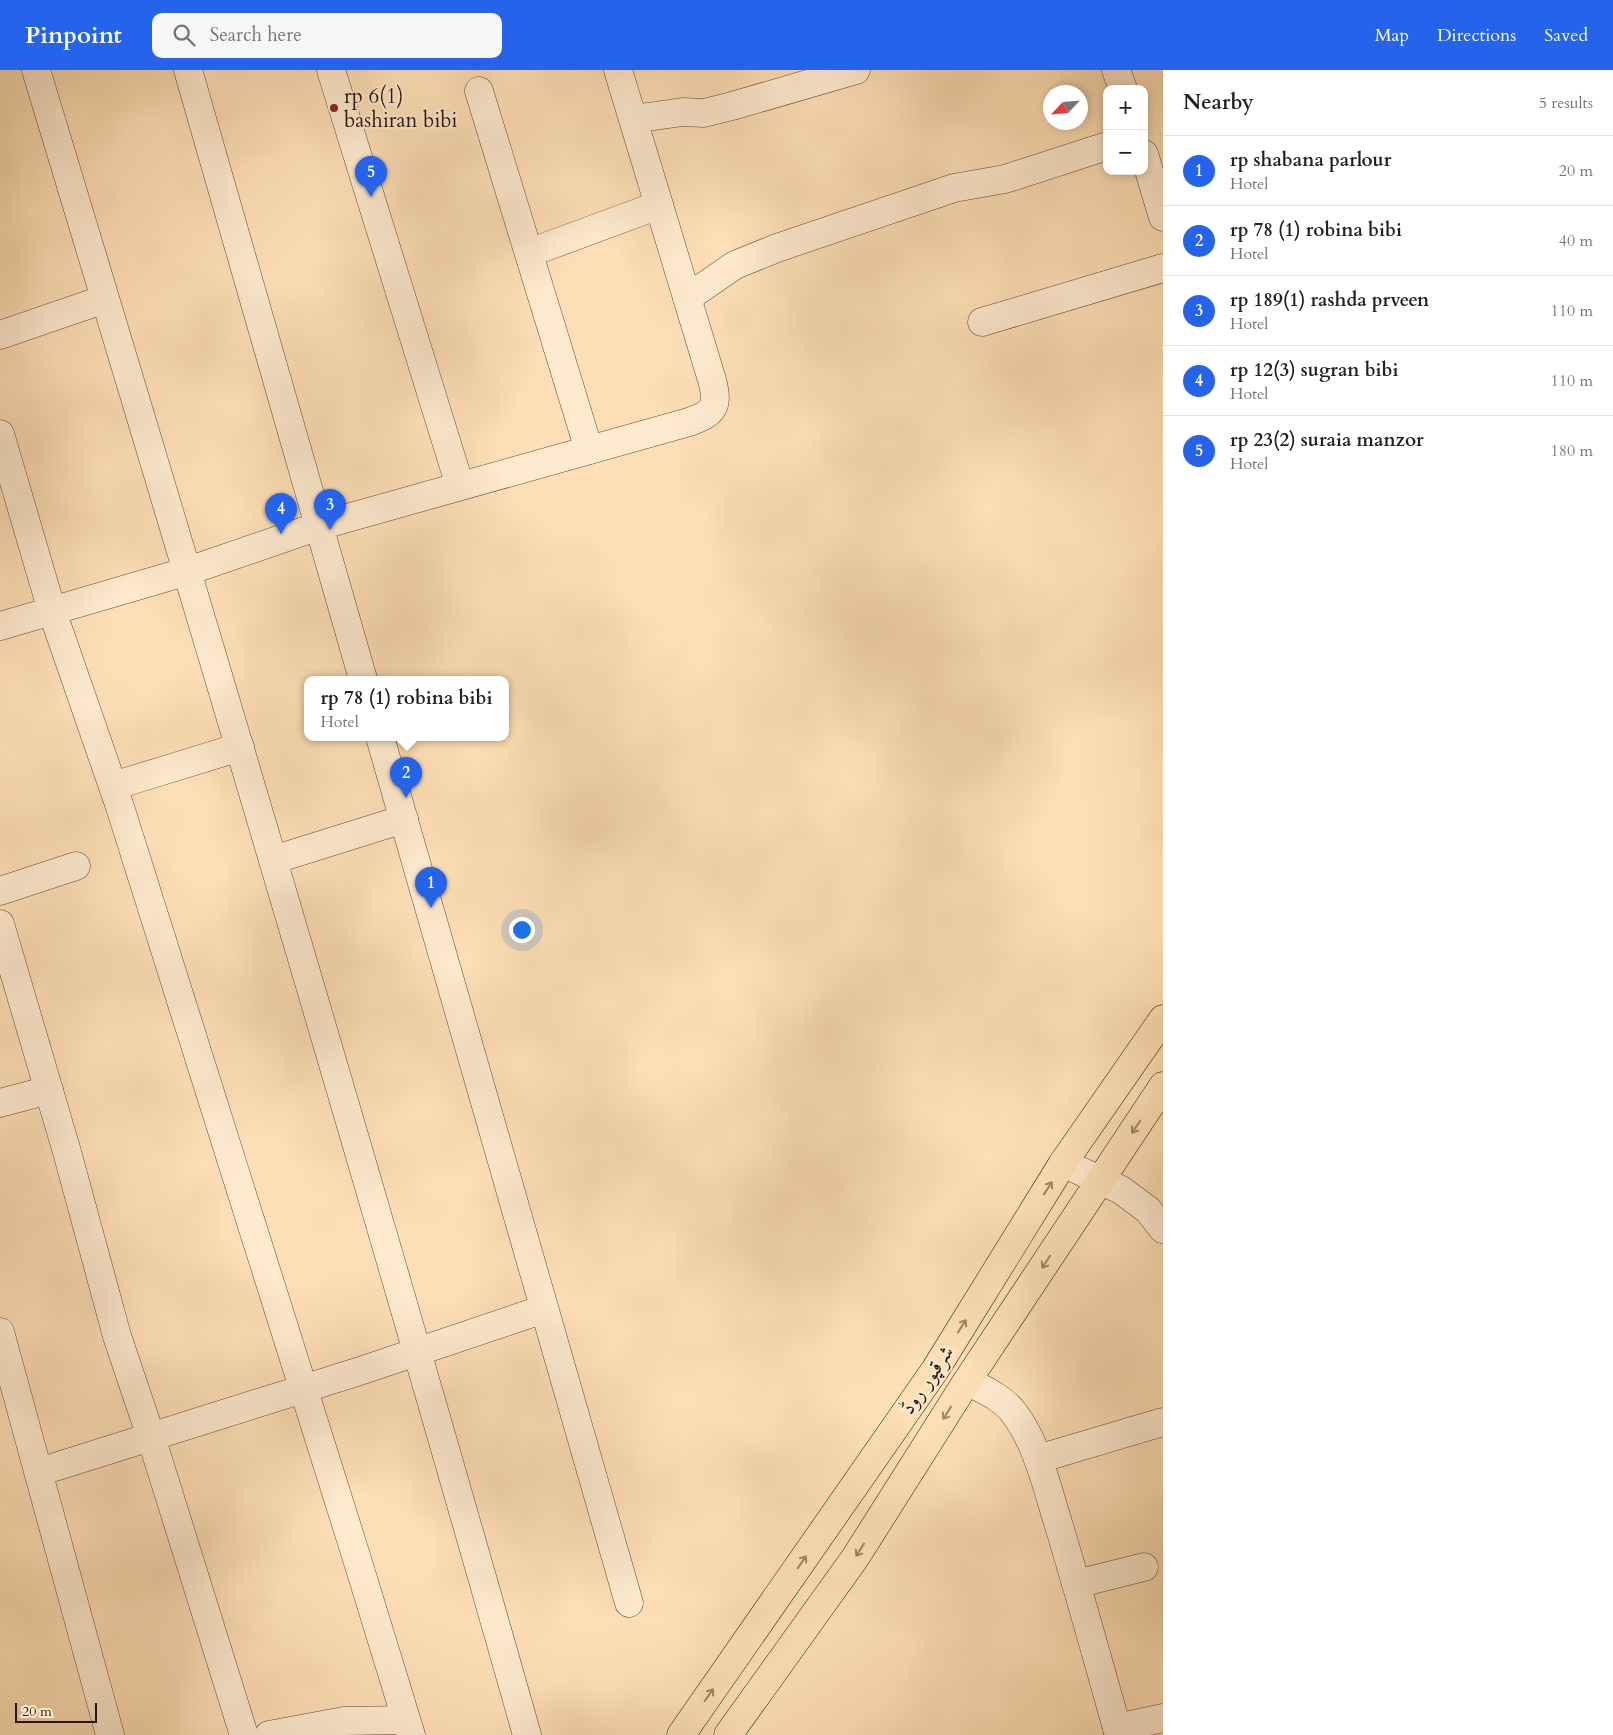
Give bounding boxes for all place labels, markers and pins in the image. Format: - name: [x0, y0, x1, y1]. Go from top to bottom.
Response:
- place label: rp 6(1) bashiran bibi: [344, 82, 458, 135]
- marker: rp 6(1) bashiran bibi: [328, 102, 340, 114]
- pin: 5: [355, 156, 387, 197]
- pin: 3: [314, 489, 346, 530]
- pin: 4: [265, 493, 297, 534]
- pin: 2: [390, 757, 422, 798]
- pin: 1: [415, 867, 447, 908]

